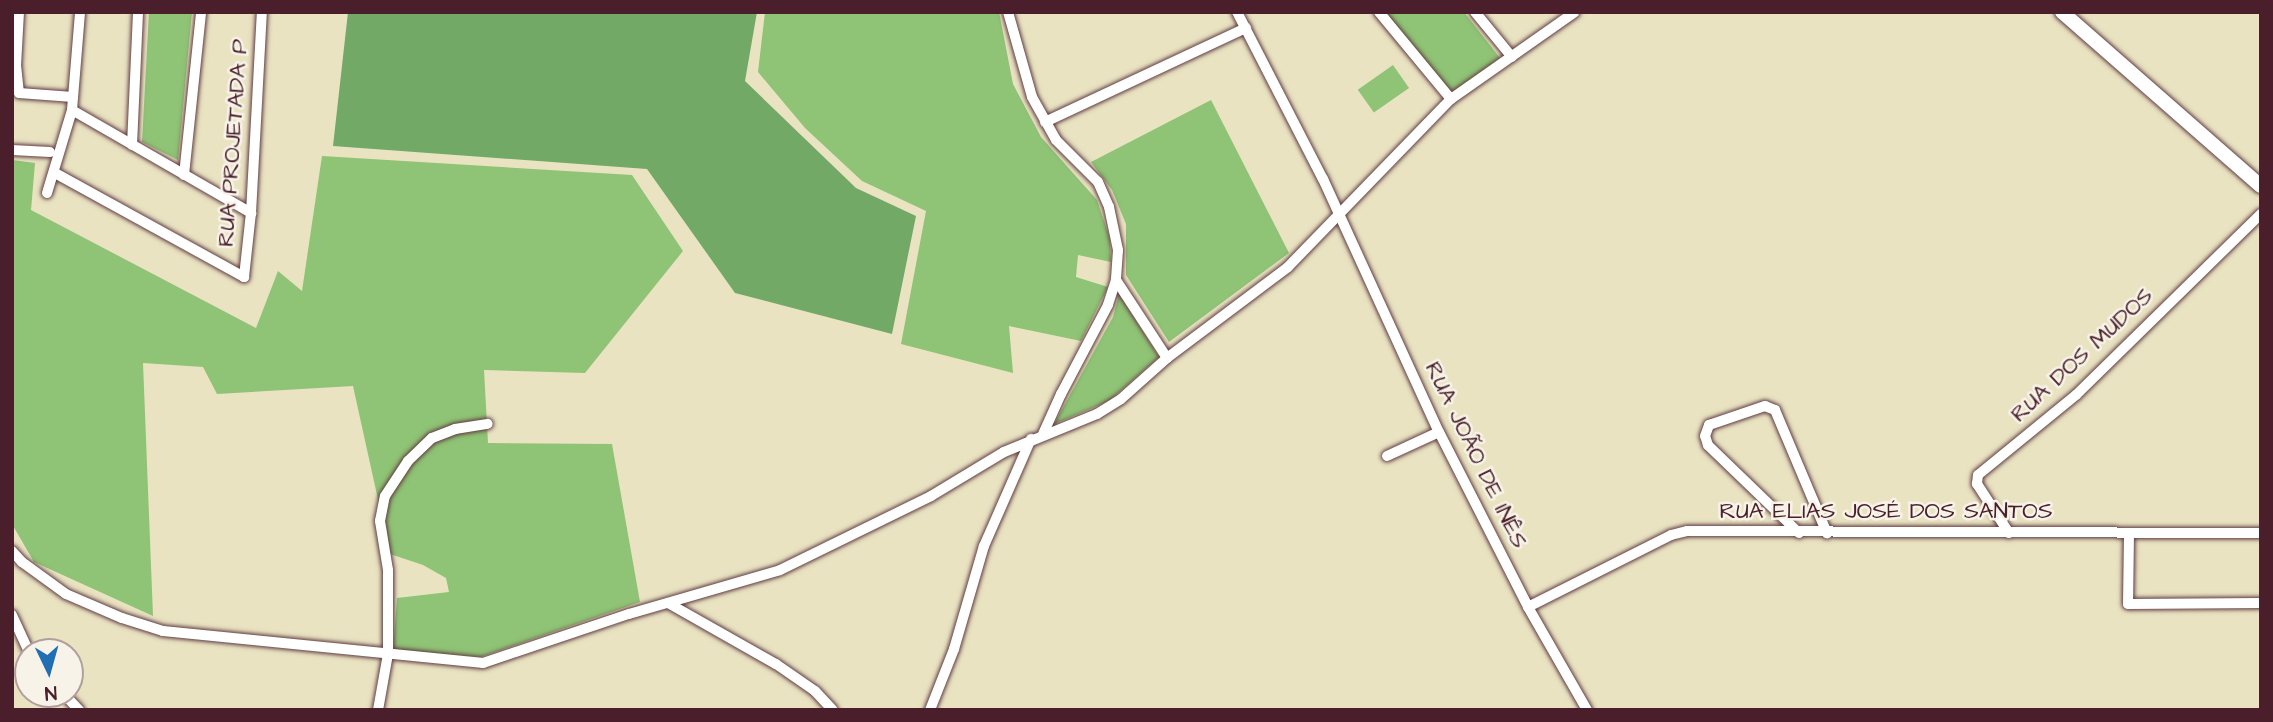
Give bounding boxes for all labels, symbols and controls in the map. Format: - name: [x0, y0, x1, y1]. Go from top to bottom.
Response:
- street label: RUA PROJETADA P: [212, 38, 254, 248]
- street label: RUA DOS MUDOS: [2005, 282, 2159, 428]
- street label: RUA JOÃO DE INÊS: [1419, 357, 1533, 553]
- street label: RUA ELIAS JOSÉ DOS SANTOS: [1720, 497, 2052, 525]
- north arrow: [14, 638, 84, 708]
- text: N: [44, 678, 58, 706]

